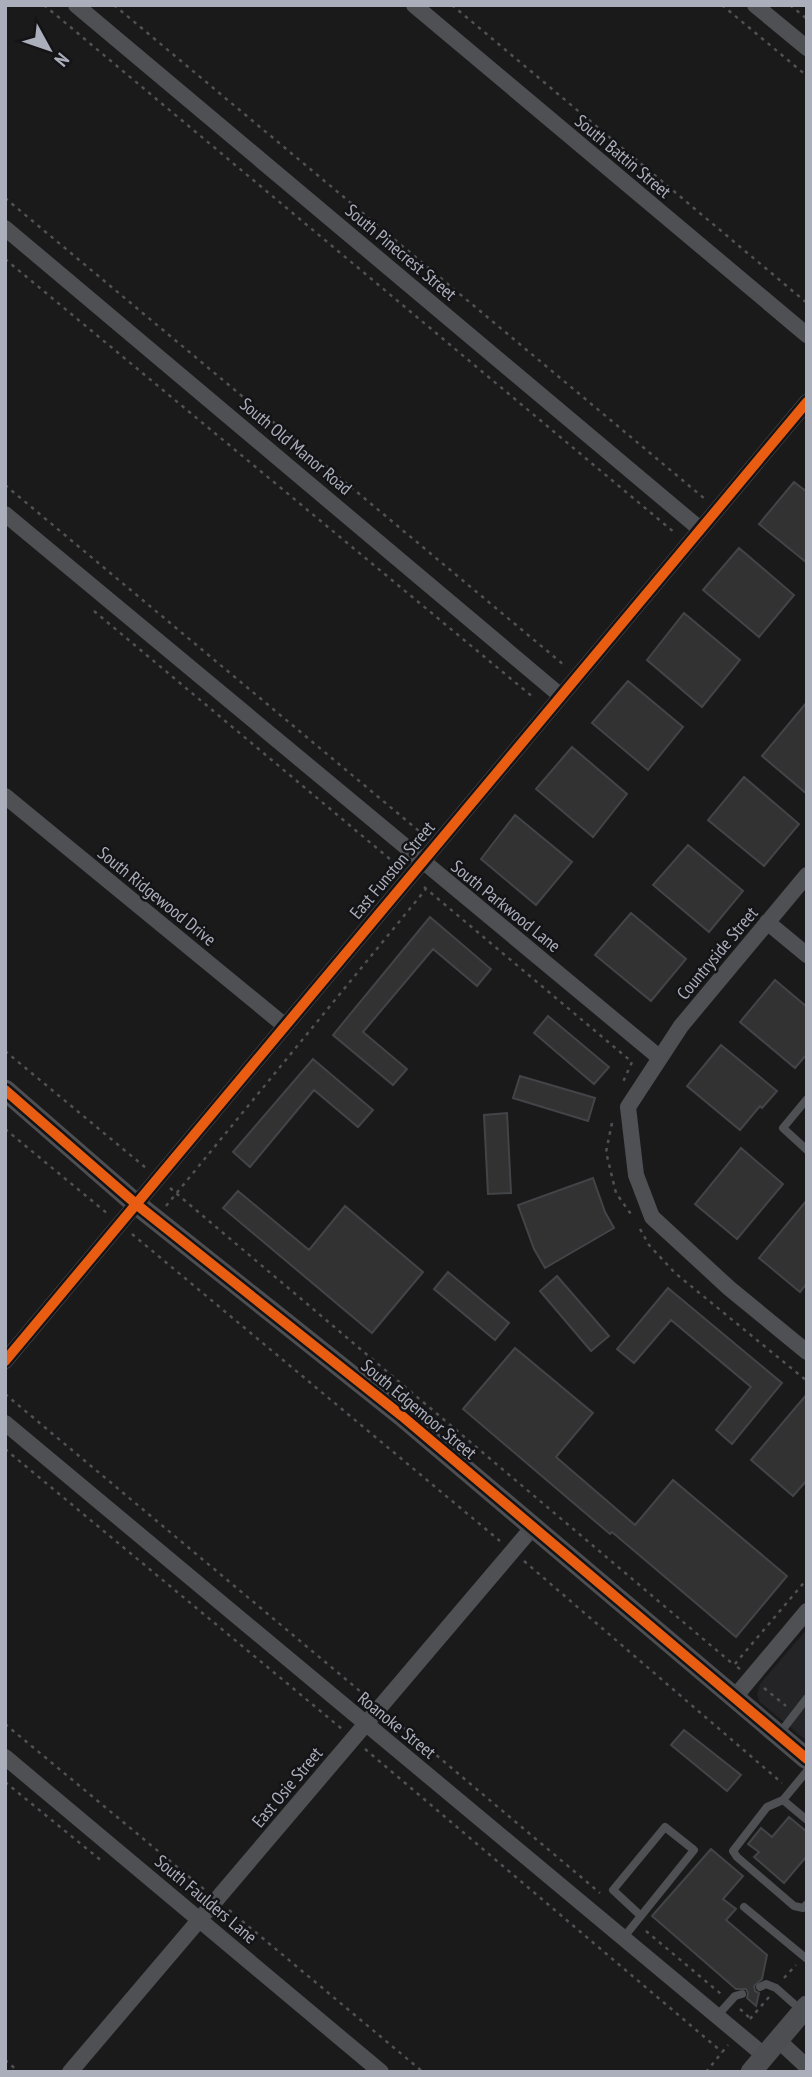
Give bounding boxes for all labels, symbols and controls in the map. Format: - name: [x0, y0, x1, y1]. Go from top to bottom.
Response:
- north arrow: [14, 14, 84, 84]
- text: N: [50, 48, 75, 72]
- street label: South Battin Street: [570, 109, 676, 203]
- street label: South Pinecrest Street: [341, 199, 461, 305]
- street label: South Old Manor Road: [235, 392, 357, 500]
- street label: East Funston Street: [344, 816, 440, 924]
- street label: South Ridgewood Drive: [93, 841, 221, 951]
- street label: South Parkwood Lane: [447, 855, 565, 957]
- street label: Countryside Street: [671, 902, 763, 1004]
- street label: South Edgemoor Street: [356, 1354, 482, 1464]
- street label: Roanoke Street: [353, 1687, 441, 1764]
- street label: East Osie Street: [247, 1742, 327, 1832]
- street label: South Faulders Lane: [150, 1850, 262, 1948]

